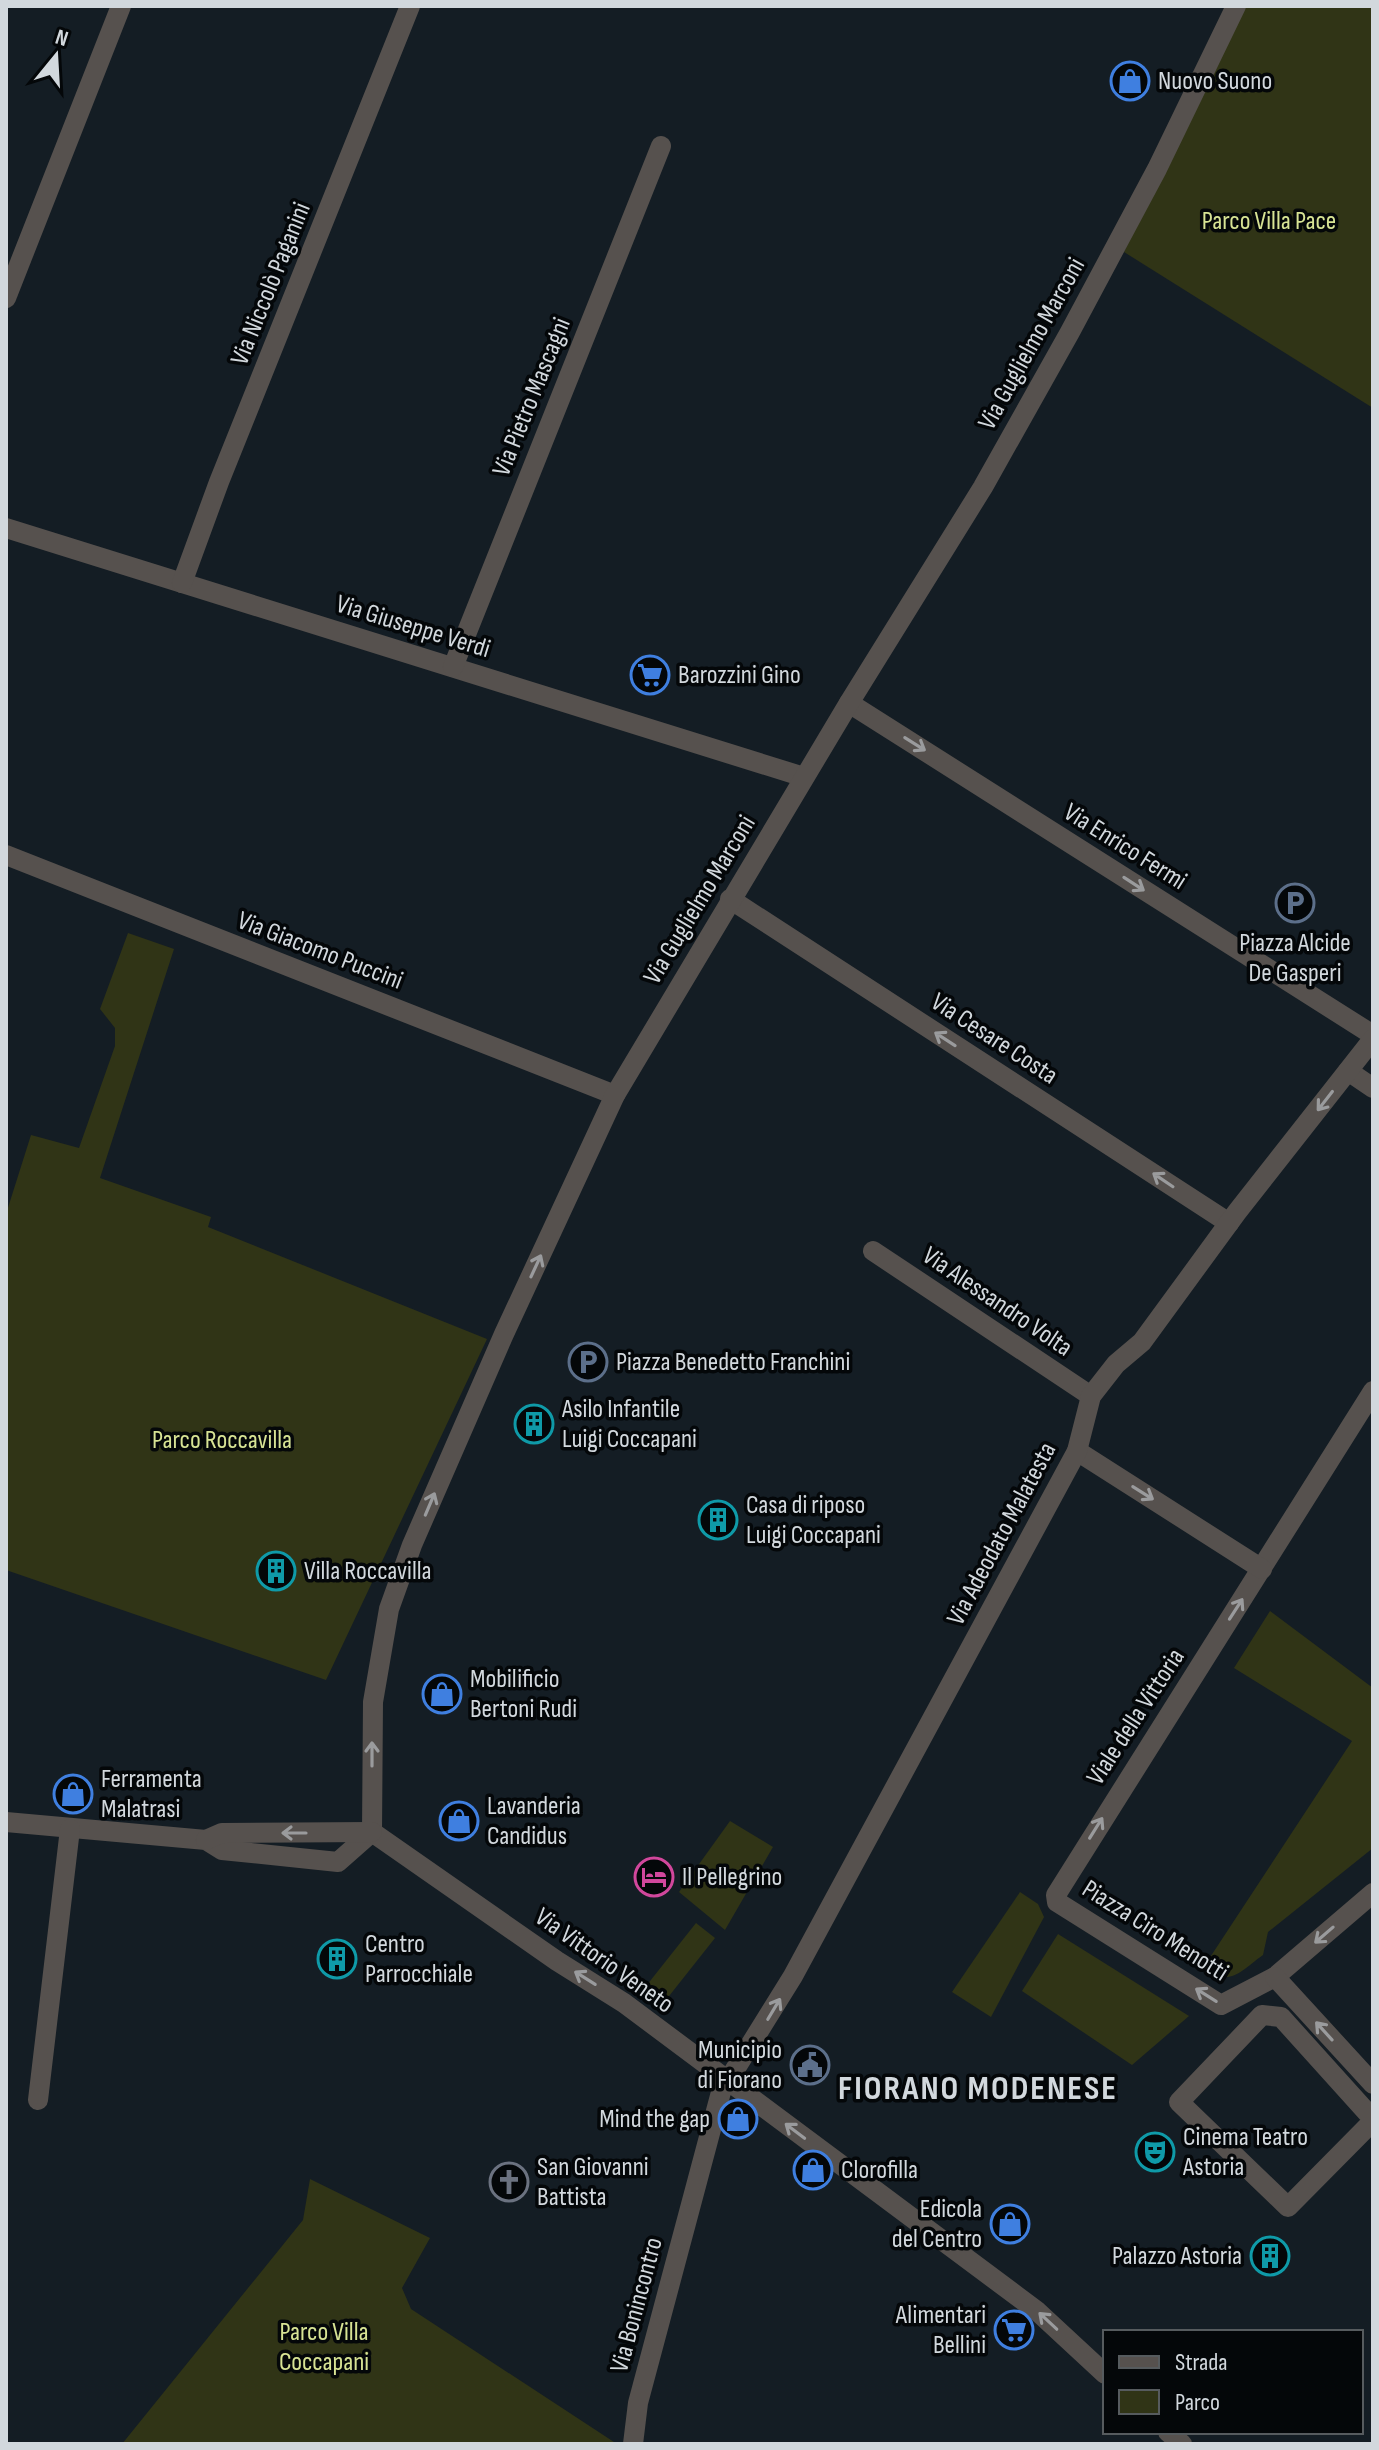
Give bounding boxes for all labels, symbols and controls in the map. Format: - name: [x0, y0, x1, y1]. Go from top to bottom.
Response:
- north arrow: [16, 16, 96, 96]
- text: N: [52, 24, 71, 53]
- shop icon: Nuovo Suono: [1109, 60, 1151, 102]
- place label: Nuovo Suono: [1158, 66, 1272, 97]
- street label: Via Niccolò Paganini: [224, 198, 318, 370]
- park label: Parco Villa Pace: [1202, 206, 1336, 237]
- street label: Via Guglielmo Marconi: [972, 253, 1092, 435]
- street label: Via Pietro Mascagni: [486, 313, 578, 481]
- street label: Via Giuseppe Verdi: [332, 589, 494, 665]
- supermarket icon: Barozzini Gino: [629, 654, 671, 696]
- place label: Barozzini Gino: [678, 660, 801, 691]
- one-way arrow: [903, 737, 926, 753]
- street label: Via Enrico Fermi: [1058, 797, 1192, 897]
- street label: Via Guglielmo Marconi: [637, 810, 763, 990]
- one-way arrow: [1122, 876, 1145, 892]
- parking icon: Piazza Alcide De Gasperi: [1274, 882, 1316, 924]
- street label: Via Giacomo Puccini: [233, 905, 407, 997]
- place label: Piazza Alcide De Gasperi: [1239, 928, 1351, 989]
- street label: Via Cesare Costa: [925, 987, 1063, 1091]
- one-way arrow: [935, 1030, 957, 1047]
- one-way arrow: [1316, 1090, 1333, 1111]
- one-way arrow: [1153, 1172, 1175, 1188]
- street label: Via Alessandro Volta: [916, 1241, 1078, 1363]
- one-way arrow: [529, 1254, 544, 1278]
- parking icon: Piazza Benedetto Franchini: [567, 1341, 609, 1383]
- place label: Piazza Benedetto Franchini: [616, 1347, 850, 1378]
- place label: Asilo Infantile Luigi Coccapani: [561, 1394, 697, 1455]
- building icon: Asilo Infantile Luigi Coccapani: [513, 1403, 555, 1445]
- park label: Parco Roccavilla: [152, 1425, 292, 1456]
- street label: Via Adeodato Malatesta: [941, 1437, 1063, 1631]
- one-way arrow: [1131, 1486, 1154, 1502]
- place label: Casa di riposo Luigi Coccapani: [746, 1490, 881, 1551]
- one-way arrow: [424, 1492, 439, 1516]
- building icon: Casa di riposo Luigi Coccapani: [697, 1499, 739, 1541]
- building icon: Villa Roccavilla: [255, 1550, 297, 1592]
- place label: Villa Roccavilla: [304, 1556, 432, 1587]
- one-way arrow: [1228, 1598, 1244, 1621]
- street label: Viale della Vittoria: [1080, 1643, 1192, 1791]
- place label: Mobilificio Bertoni Rudi: [470, 1664, 577, 1725]
- shop icon: Mobilificio Bertoni Rudi: [421, 1673, 463, 1715]
- one-way arrow: [364, 1741, 380, 1768]
- place label: Ferramenta Malatrasi: [101, 1764, 202, 1825]
- shop icon: Ferramenta Malatrasi: [52, 1773, 94, 1815]
- place label: Lavanderia Candidus: [487, 1791, 581, 1852]
- shop icon: Lavanderia Candidus: [438, 1800, 480, 1842]
- one-way arrow: [1088, 1817, 1104, 1840]
- one-way arrow: [281, 1825, 308, 1841]
- hotel icon: Il Pellegrino: [633, 1856, 675, 1898]
- place label: Il Pellegrino: [682, 1862, 782, 1893]
- street label: Piazza Ciro Menotti: [1076, 1874, 1234, 1988]
- street label: Via Vittorio Veneto: [529, 1902, 679, 2020]
- one-way arrow: [1314, 1926, 1335, 1944]
- place label: Centro Parrocchiale: [365, 1929, 473, 1990]
- building icon: Centro Parrocchiale: [316, 1938, 358, 1980]
- one-way arrow: [574, 1970, 597, 1986]
- one-way arrow: [1195, 1987, 1218, 2003]
- one-way arrow: [766, 1998, 782, 2021]
- one-way arrow: [1314, 2021, 1333, 2041]
- place label: Municipio di Fiorano: [697, 2035, 782, 2096]
- public building icon: Municipio di Fiorano: [789, 2044, 831, 2086]
- district label: FIORANO MODENESE: [838, 2068, 1118, 2109]
- shop icon: Mind the gap: [717, 2098, 759, 2140]
- place label: Mind the gap: [599, 2104, 710, 2135]
- place label: Cinema Teatro Astoria: [1182, 2122, 1308, 2183]
- one-way arrow: [785, 2123, 806, 2140]
- theatre icon: Cinema Teatro Astoria: [1134, 2131, 1176, 2173]
- shop icon: Clorofilla: [792, 2149, 834, 2191]
- place label: San Giovanni Battista: [537, 2152, 649, 2213]
- place label: Clorofilla: [841, 2155, 918, 2186]
- church icon: San Giovanni Battista: [488, 2161, 530, 2203]
- place label: Edicola del Centro: [892, 2194, 982, 2255]
- shop icon: Edicola del Centro: [989, 2203, 1031, 2245]
- street label: Via Bonincontro: [604, 2234, 670, 2376]
- building icon: Palazzo Astoria: [1249, 2235, 1291, 2277]
- place label: Palazzo Astoria: [1112, 2241, 1242, 2272]
- place label: Alimentari Bellini: [895, 2300, 986, 2361]
- supermarket icon: Alimentari Bellini: [993, 2309, 1035, 2351]
- one-way arrow: [1038, 2312, 1058, 2330]
- park label: Parco Villa Coccapani: [279, 2317, 369, 2378]
- legend: [1103, 2330, 1363, 2434]
- text: Strada: [1175, 2348, 1228, 2377]
- text: Parco: [1175, 2388, 1220, 2417]

